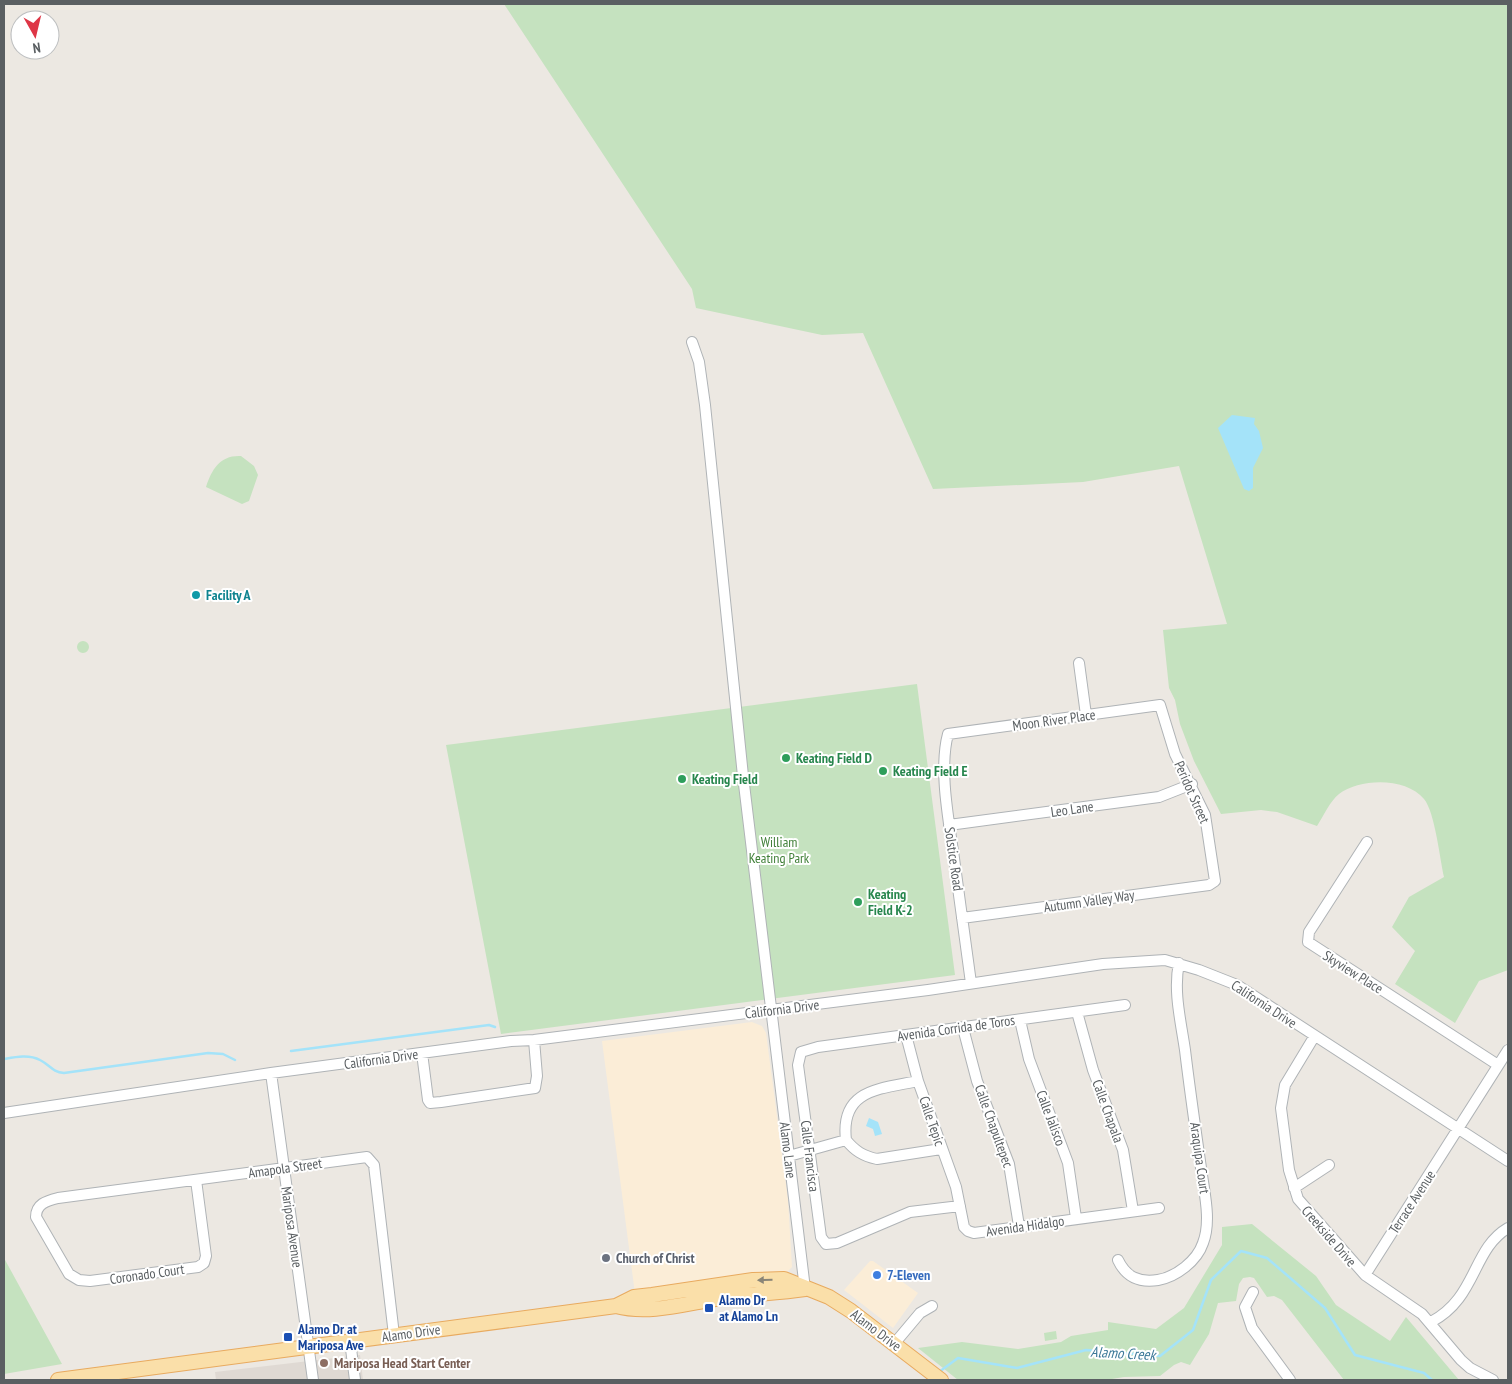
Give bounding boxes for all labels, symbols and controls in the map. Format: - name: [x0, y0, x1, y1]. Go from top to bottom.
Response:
- north arrow: [10, 10, 60, 60]
- text: N: [32, 38, 42, 57]
- place label: Facility A: [206, 586, 252, 604]
- marker: Facility A: [190, 589, 202, 601]
- street label: Moon River Place: [1011, 705, 1097, 735]
- place label: Keating Field D: [796, 749, 873, 767]
- marker: Keating Field D: [780, 752, 792, 764]
- street label: Peridot Street: [1170, 758, 1214, 826]
- place label: Keating Field E: [893, 762, 968, 780]
- marker: Keating Field E: [877, 765, 889, 777]
- place label: Keating Field: [692, 770, 758, 788]
- marker: Keating Field: [676, 773, 688, 785]
- street label: Leo Lane: [1049, 797, 1095, 821]
- street label: Solstice Road: [941, 826, 967, 892]
- park label: William Keating Park: [749, 833, 810, 867]
- place label: Keating Field K-2: [868, 885, 913, 919]
- street label: Autumn Valley Way: [1042, 886, 1136, 916]
- marker: Keating Field K-2: [852, 896, 864, 908]
- street label: Skyview Place: [1320, 946, 1387, 998]
- street label: California Drive: [1228, 976, 1300, 1032]
- street label: California Drive: [744, 995, 820, 1022]
- street label: Avenida Corrida de Toros: [896, 1011, 1016, 1045]
- street label: California Drive: [343, 1045, 419, 1073]
- street label: Calle Chapala: [1088, 1077, 1128, 1145]
- street label: Calle Chapultepec: [971, 1082, 1017, 1170]
- street label: Calle Jalisco: [1032, 1088, 1070, 1148]
- street label: Calle Tepic: [915, 1094, 949, 1148]
- street label: Calle Francisca: [797, 1119, 823, 1193]
- street label: Alamo Lane: [776, 1121, 800, 1179]
- street label: Araquipa Court: [1186, 1121, 1214, 1195]
- street label: Amapola Street: [247, 1154, 323, 1182]
- street label: Terrace Avenue: [1385, 1167, 1439, 1237]
- street label: Mariposa Avenue: [277, 1185, 307, 1269]
- street label: Creekside Drive: [1298, 1202, 1361, 1270]
- street label: Avenida Hidalgo: [985, 1212, 1065, 1240]
- place label: Church of Christ: [616, 1249, 695, 1267]
- marker: Church of Christ: [600, 1252, 612, 1264]
- street label: Coronado Court: [109, 1260, 186, 1288]
- place label: 7-Eleven: [887, 1266, 930, 1284]
- marker: 7-Eleven: [871, 1269, 883, 1281]
- one-way arrow: [756, 1276, 772, 1284]
- place label: Alamo Dr at Alamo Ln: [718, 1291, 778, 1325]
- marker: Alamo Dr at Alamo Ln: [703, 1302, 715, 1314]
- street label: Alamo Drive: [847, 1305, 905, 1355]
- place label: Alamo Dr at Mariposa Ave: [297, 1320, 364, 1354]
- street label: Alamo Drive: [381, 1320, 442, 1346]
- marker: Alamo Dr at Mariposa Ave: [282, 1331, 294, 1343]
- water label: Alamo Creek: [1090, 1342, 1158, 1364]
- place label: Mariposa Head Start Center: [334, 1354, 471, 1372]
- marker: Mariposa Head Start Center: [318, 1357, 330, 1369]

